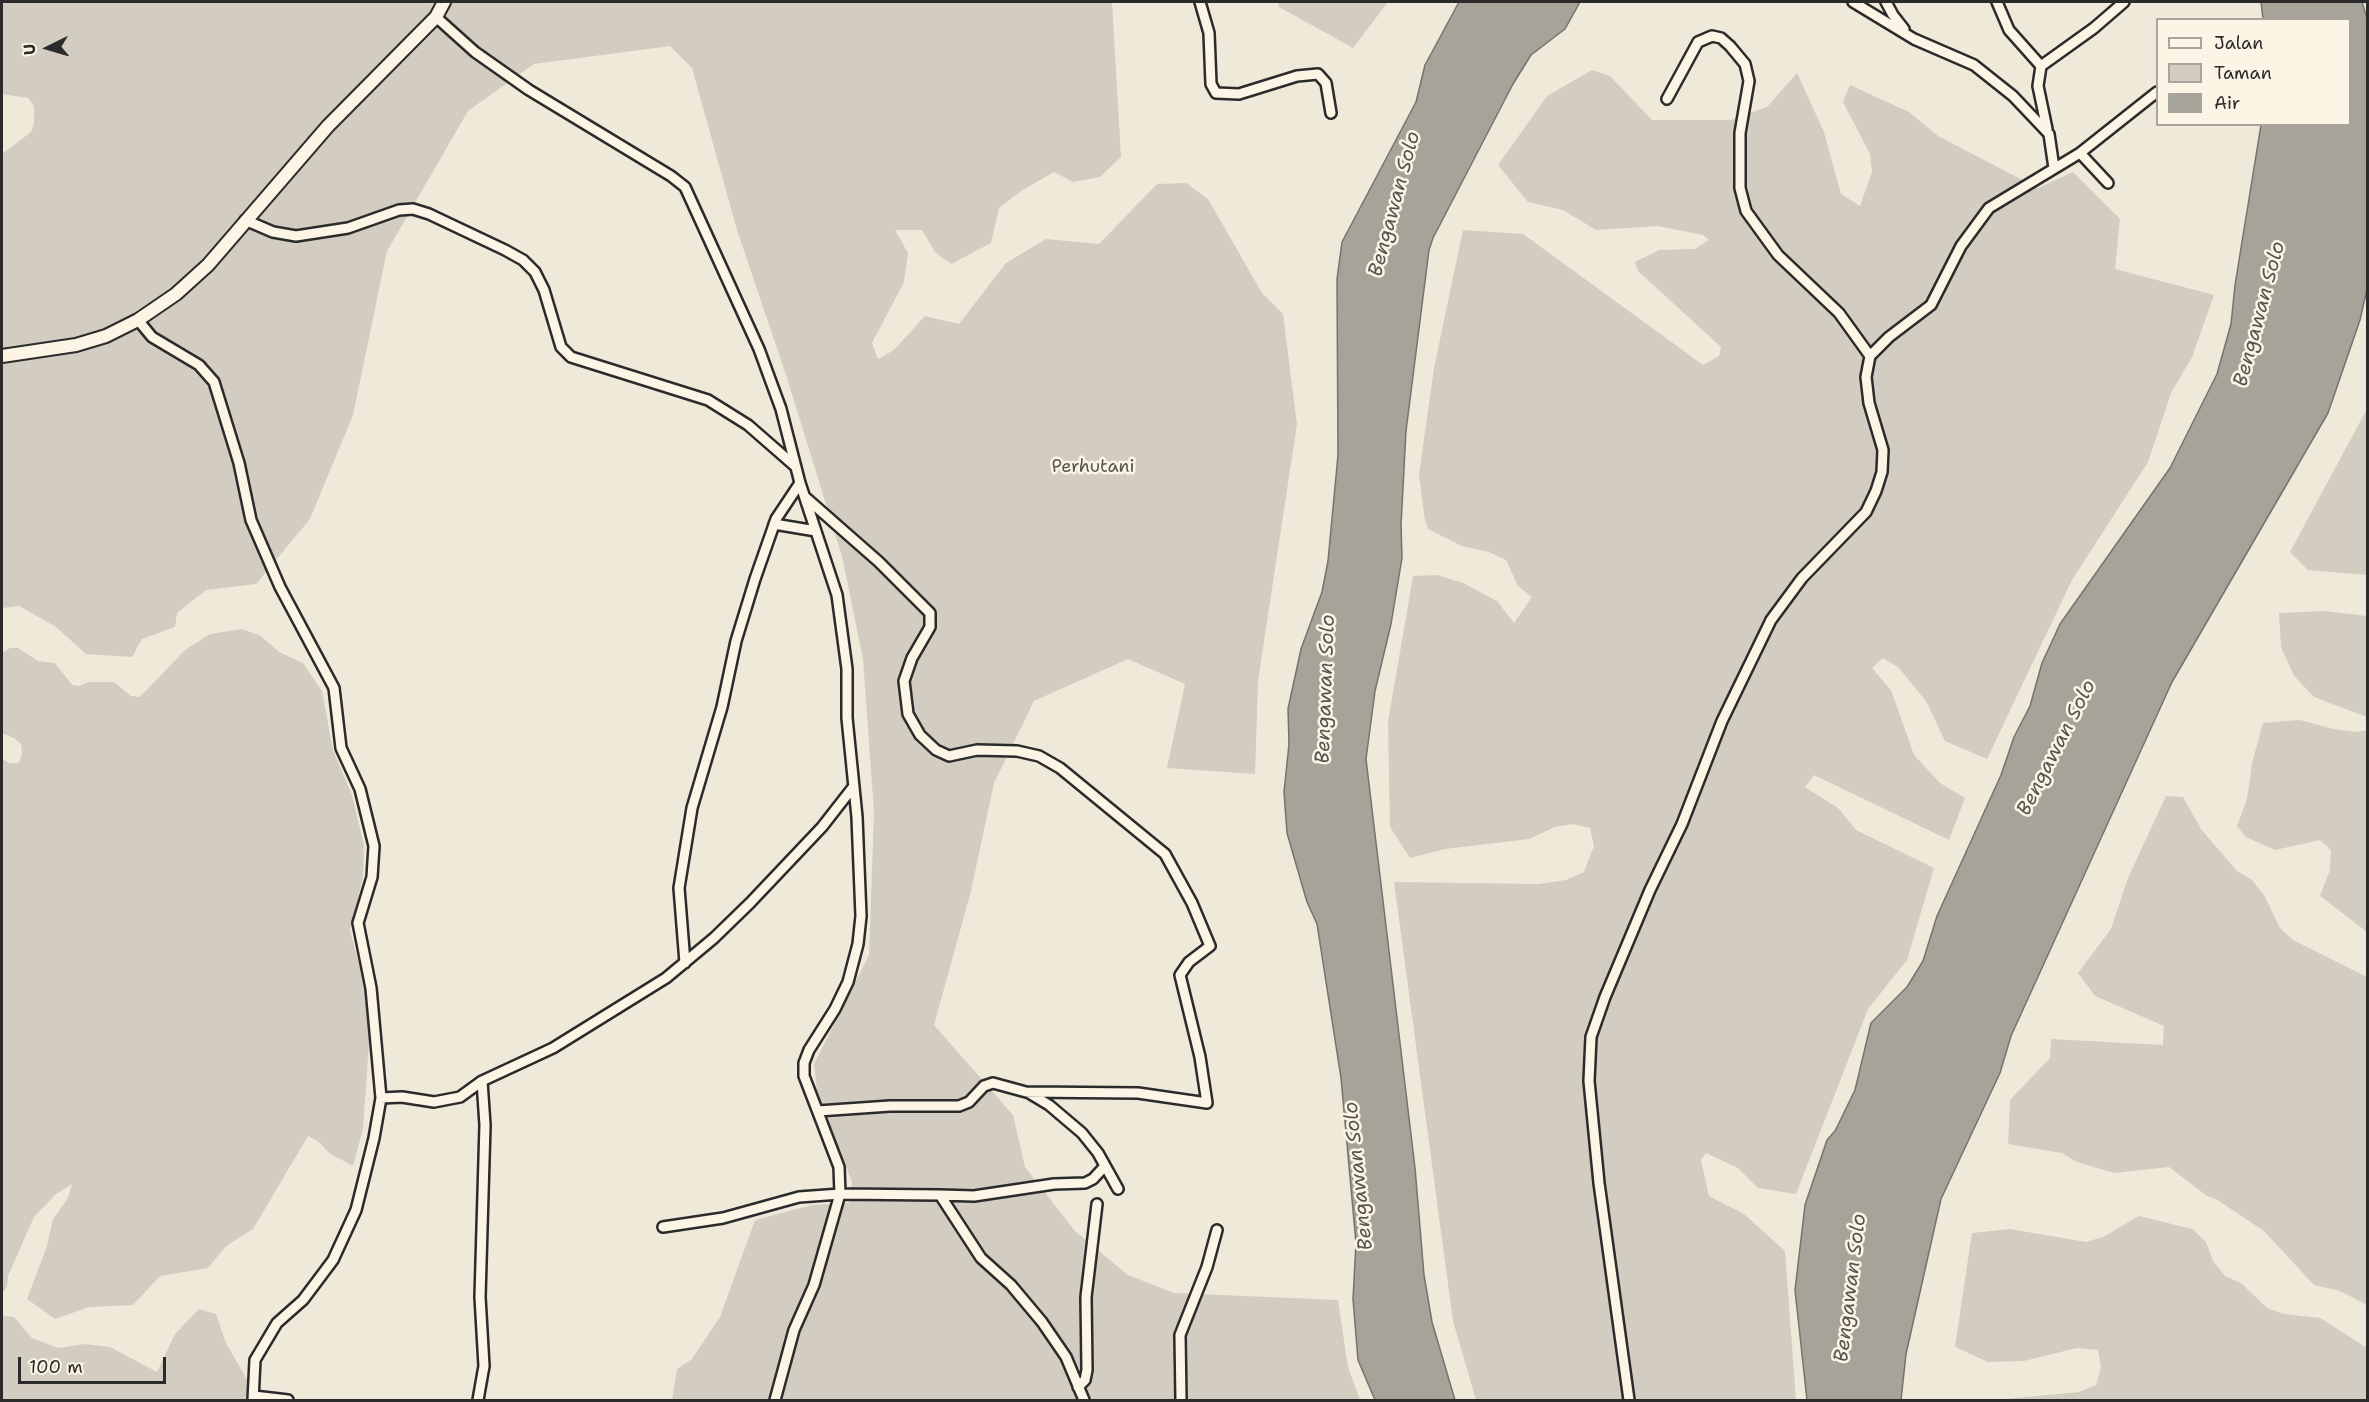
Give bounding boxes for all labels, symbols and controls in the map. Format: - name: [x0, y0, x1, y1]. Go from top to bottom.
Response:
- north arrow: [18, 18, 78, 78]
- legend: [2156, 18, 2351, 126]
- text: Jalan: [2214, 31, 2263, 55]
- text: U: [19, 43, 41, 56]
- text: Taman: [2214, 61, 2272, 85]
- text: Air: [2214, 91, 2240, 115]
- water label: Bengawan Solo: [1364, 129, 1426, 279]
- water label: Bengawan Solo: [2229, 239, 2291, 389]
- park label: Perhutani: [1051, 456, 1135, 478]
- water label: Bengawan Solo: [1311, 614, 1341, 764]
- water label: Bengawan Solo: [2012, 676, 2102, 820]
- water label: Bengawan Solo: [1339, 1101, 1379, 1251]
- water label: Bengawan Solo: [1830, 1212, 1872, 1364]
- scale bar: [21, 1345, 170, 1383]
- text: 100 m: [29, 1355, 83, 1379]

